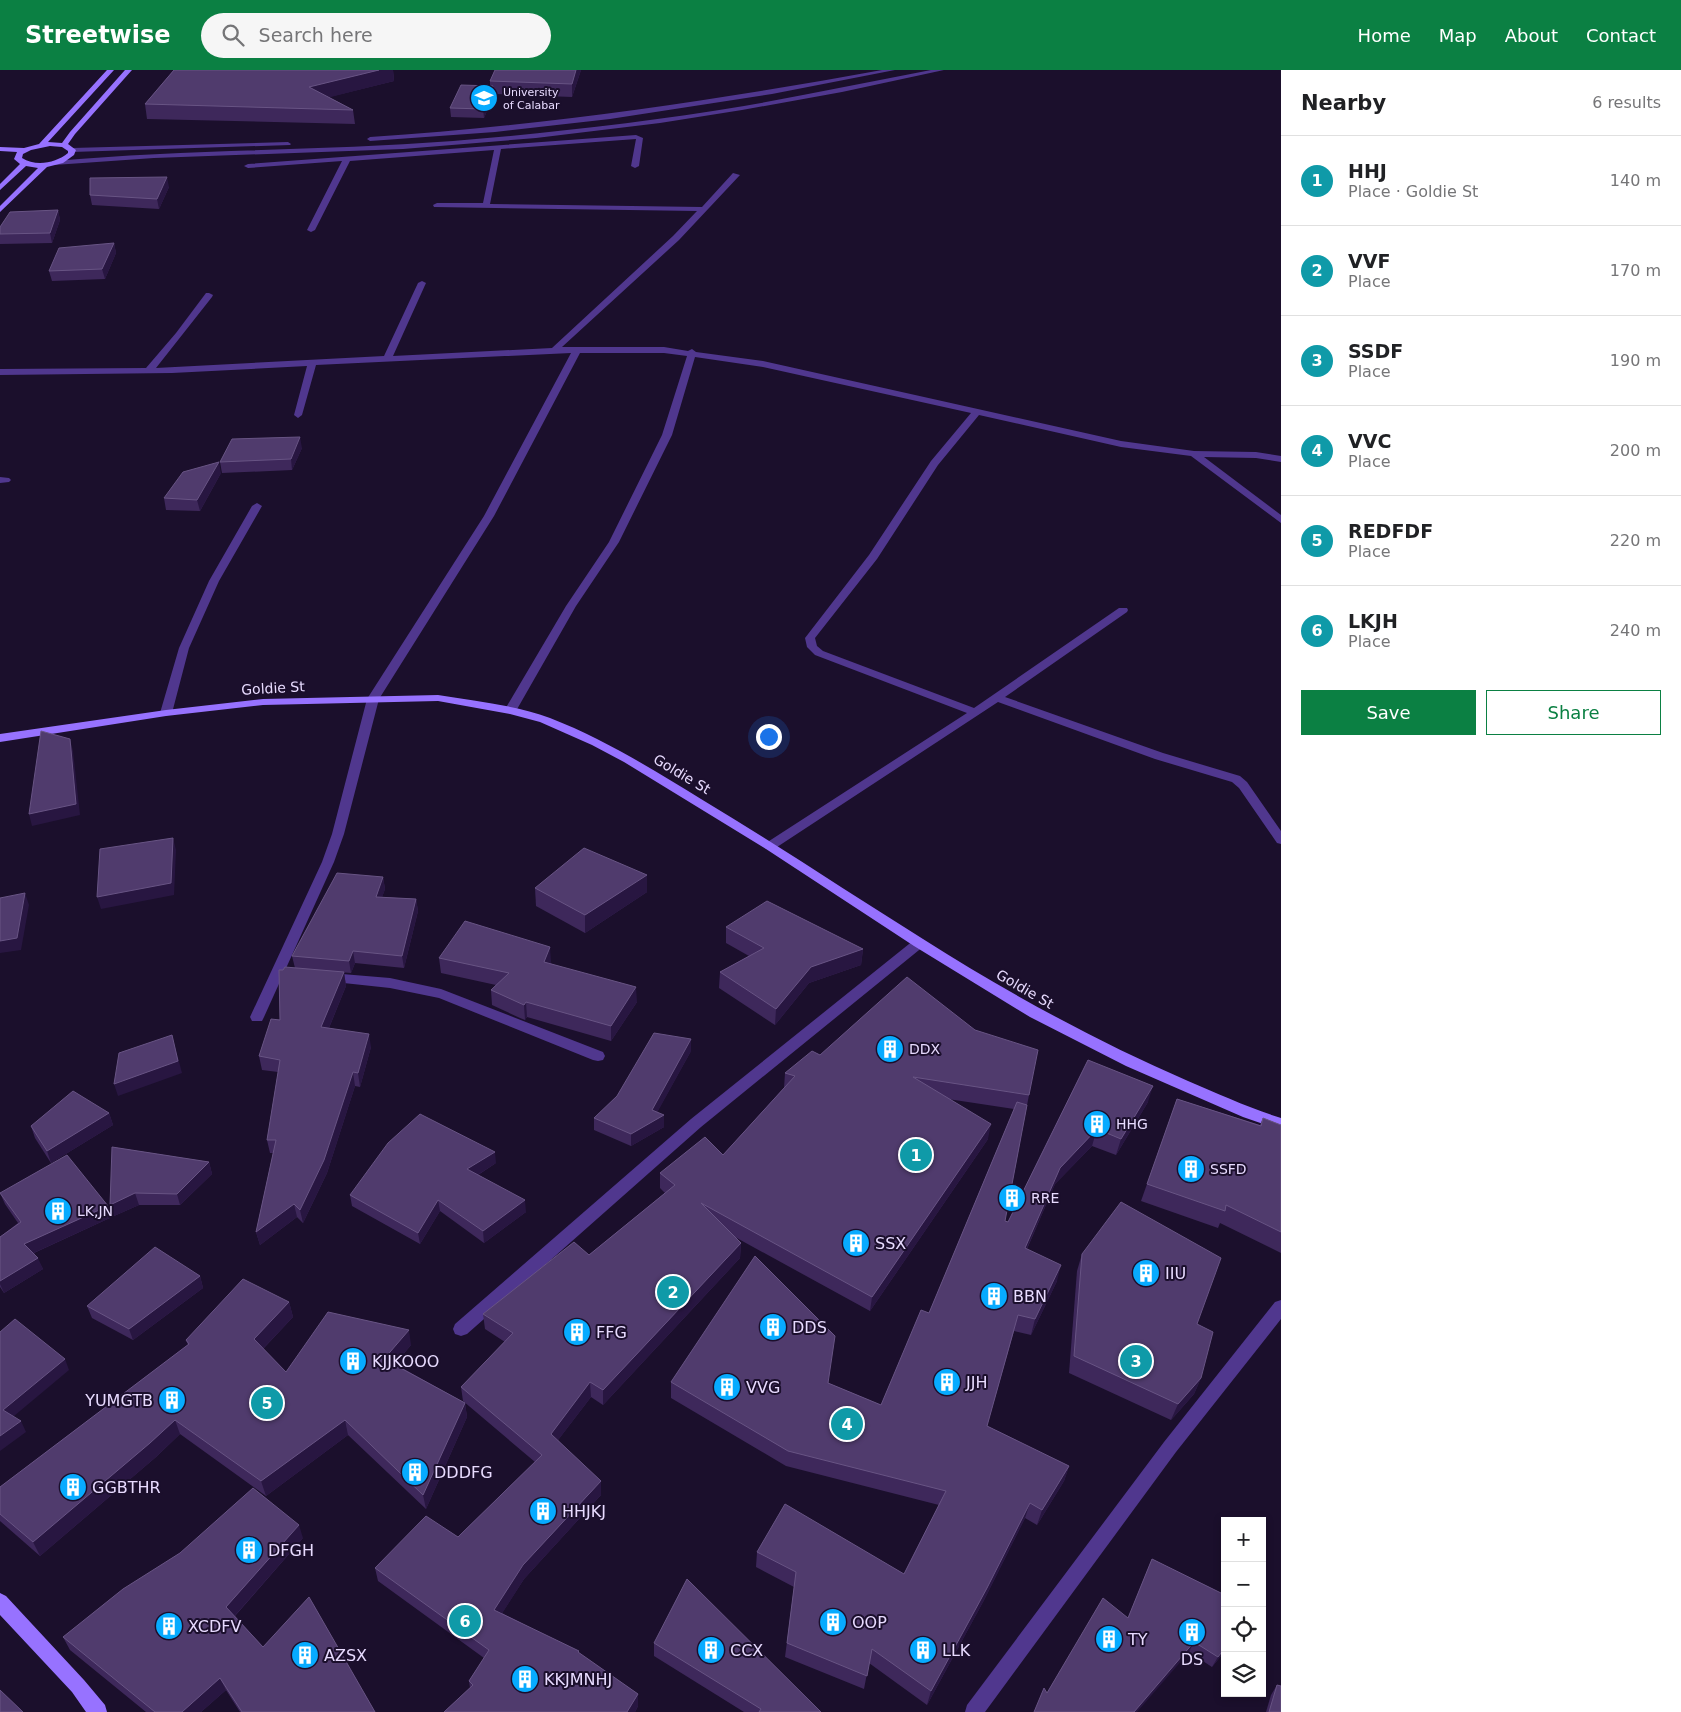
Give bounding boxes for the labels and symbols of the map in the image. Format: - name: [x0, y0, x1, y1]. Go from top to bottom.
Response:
- school or university icon: University of Calabar: [469, 83, 499, 113]
- place label: University of Calabar: [503, 86, 560, 112]
- street label: Goldie St: [241, 678, 306, 698]
- your location: [756, 724, 782, 750]
- street label: Goldie St: [651, 751, 714, 797]
- street label: Goldie St: [993, 966, 1057, 1012]
- building icon: DDX: [875, 1034, 905, 1064]
- place label: DDX: [909, 1041, 941, 1057]
- building icon: HHG: [1082, 1109, 1112, 1139]
- place label: HHG: [1116, 1116, 1148, 1132]
- pin: 1: [900, 1136, 932, 1174]
- building icon: SSFD: [1176, 1154, 1206, 1184]
- place label: SSFD: [1210, 1161, 1247, 1177]
- building icon: RRE: [997, 1183, 1027, 1213]
- place label: RRE: [1031, 1190, 1059, 1206]
- building icon: LK,JN: [43, 1196, 73, 1226]
- place label: LK,JN: [77, 1203, 113, 1219]
- building icon: SSX: [841, 1228, 871, 1258]
- place label: SSX: [875, 1234, 906, 1253]
- building icon: IIU: [1131, 1258, 1161, 1288]
- place label: IIU: [1165, 1264, 1186, 1283]
- pin: 2: [657, 1273, 689, 1311]
- building icon: BBN: [979, 1281, 1009, 1311]
- place label: BBN: [1013, 1287, 1047, 1306]
- building icon: DDS: [758, 1312, 788, 1342]
- building icon: FFG: [562, 1317, 592, 1347]
- place label: DDS: [792, 1318, 827, 1337]
- place label: FFG: [596, 1323, 627, 1342]
- pin: 3: [1120, 1342, 1152, 1380]
- building icon: KJJKOOO: [338, 1346, 368, 1376]
- place label: KJJKOOO: [372, 1352, 439, 1371]
- building icon: JJH: [932, 1367, 962, 1397]
- building icon: VVG: [712, 1372, 742, 1402]
- place label: JJH: [965, 1373, 987, 1392]
- place label: VVG: [746, 1378, 780, 1397]
- pin: 5: [251, 1384, 283, 1422]
- building icon: YUMGTB: [157, 1385, 187, 1415]
- place label: YUMGTB: [84, 1391, 153, 1410]
- pin: 4: [831, 1405, 863, 1443]
- building icon: DDDFG: [400, 1457, 430, 1487]
- place label: DDDFG: [434, 1463, 493, 1482]
- building icon: GGBTHR: [58, 1472, 88, 1502]
- place label: GGBTHR: [92, 1478, 161, 1497]
- building icon: HHJKJ: [528, 1496, 558, 1526]
- place label: HHJKJ: [562, 1502, 606, 1521]
- building icon: DFGH: [234, 1535, 264, 1565]
- place label: DFGH: [268, 1541, 314, 1560]
- pin: 6: [449, 1602, 481, 1640]
- building icon: OOP: [818, 1607, 848, 1637]
- building icon: XCDFV: [154, 1611, 184, 1641]
- place label: OOP: [852, 1613, 887, 1632]
- place label: XCDFV: [188, 1617, 241, 1636]
- building icon: DS: [1177, 1617, 1207, 1647]
- building icon: TY: [1094, 1624, 1124, 1654]
- place label: TY: [1127, 1630, 1148, 1649]
- building icon: CCX: [696, 1635, 726, 1665]
- building icon: LLK: [908, 1635, 938, 1665]
- building icon: AZSX: [290, 1640, 320, 1670]
- place label: CCX: [730, 1641, 763, 1660]
- place label: LLK: [942, 1641, 971, 1660]
- place label: AZSX: [324, 1646, 367, 1665]
- place label: DS: [1181, 1650, 1203, 1669]
- building icon: KKJMNHJ: [510, 1664, 540, 1694]
- place label: KKJMNHJ: [544, 1670, 612, 1689]

